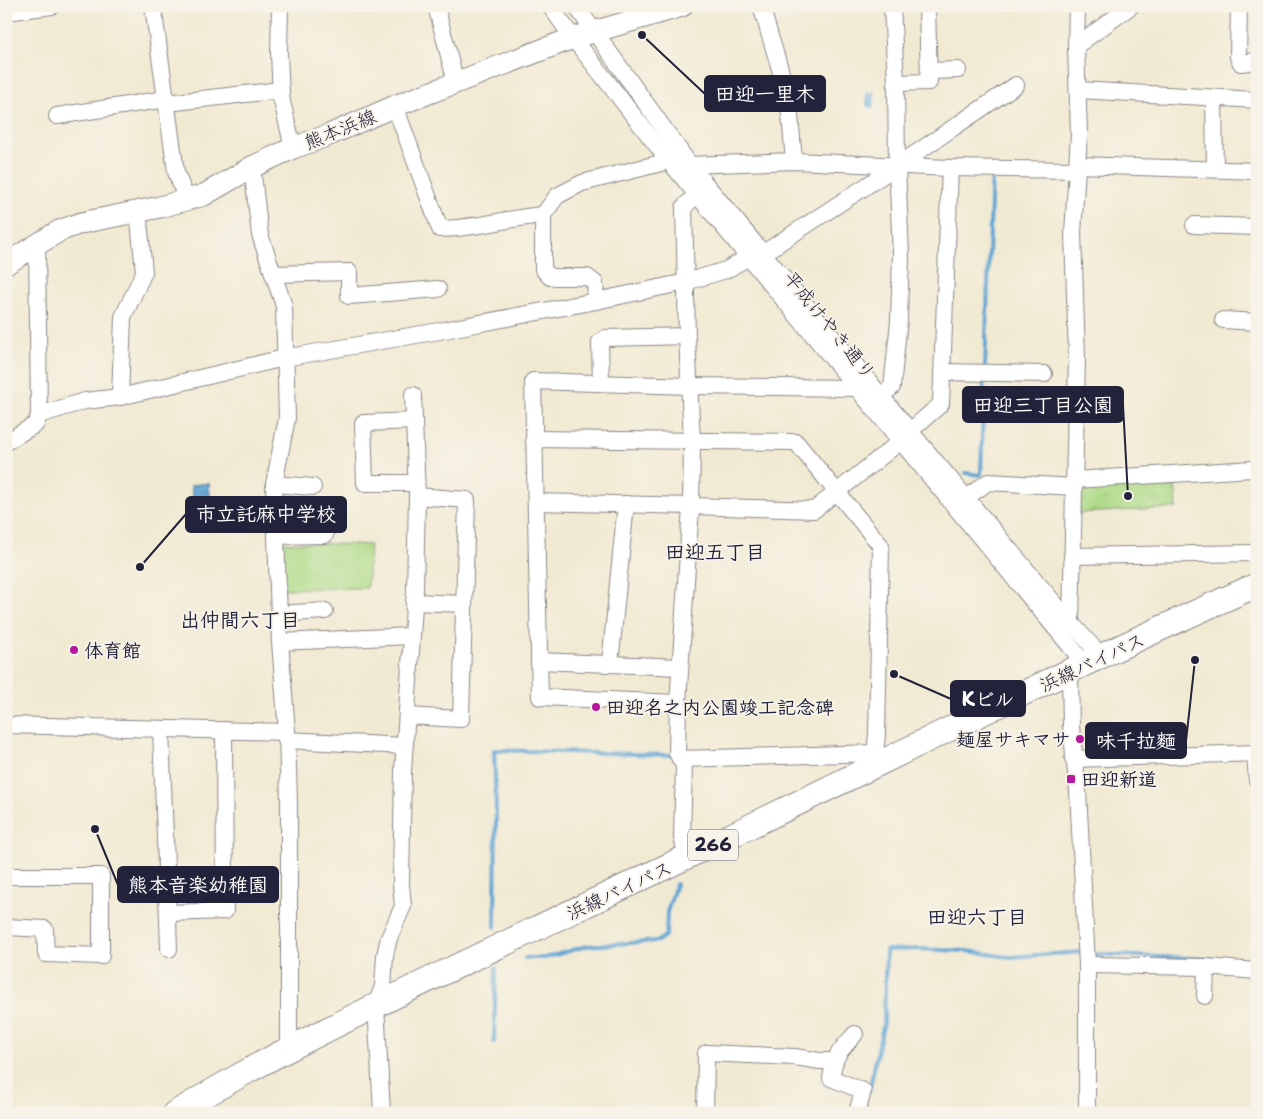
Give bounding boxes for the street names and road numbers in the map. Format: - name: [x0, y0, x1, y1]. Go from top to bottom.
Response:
- street label: 熊本浜線: [300, 104, 380, 155]
- street label: 平成けやき通り: [778, 266, 881, 385]
- street label: 浜線バイパス: [1035, 627, 1149, 698]
- road number: 266: [688, 830, 738, 860]
- street label: 浜線バイパス: [562, 855, 676, 926]

